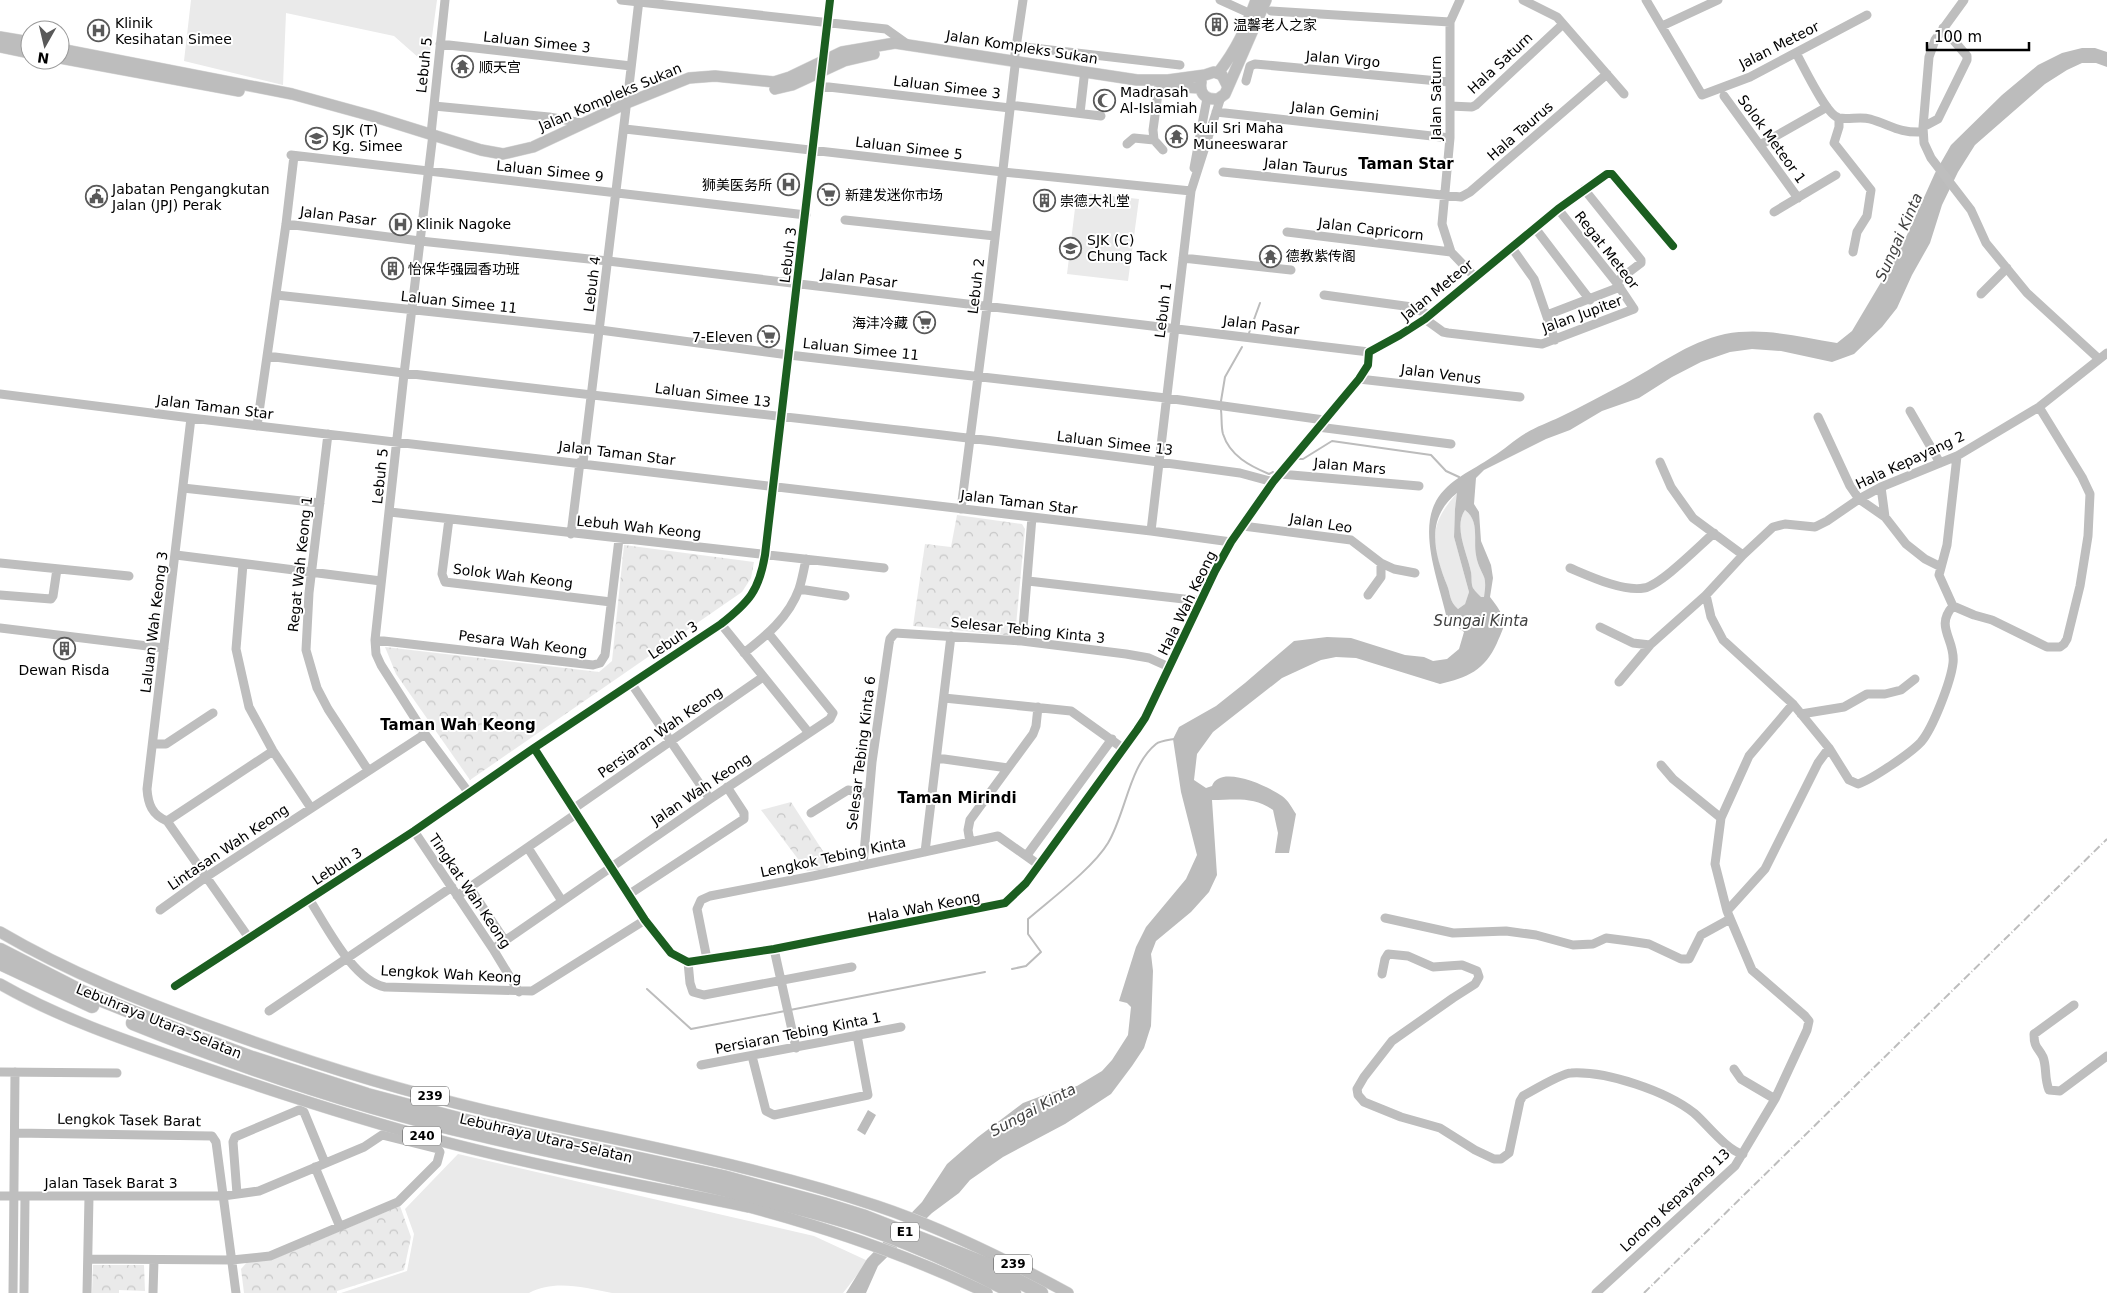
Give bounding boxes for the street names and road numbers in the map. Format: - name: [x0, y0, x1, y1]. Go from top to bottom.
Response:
- street label: Jalan Meteor: [1735, 18, 1822, 72]
- street label: Jalan Kompleks Sukan: [944, 27, 1099, 67]
- street label: Laluan Simee 3: [482, 28, 592, 56]
- street label: Hala Saturn: [1464, 29, 1536, 97]
- street label: Lebuh 5: [413, 36, 435, 94]
- street label: Jalan Virgo: [1304, 48, 1381, 70]
- street label: Jalan Saturn: [1428, 56, 1444, 141]
- street label: Jalan Kompleks Sukan: [535, 60, 684, 135]
- street label: Laluan Simee 3: [892, 72, 1002, 102]
- street label: Solok Meteor 1: [1735, 92, 1809, 186]
- street label: Jalan Gemini: [1289, 98, 1380, 124]
- street label: Hala Taurus: [1484, 98, 1556, 164]
- street label: Laluan Simee 5: [854, 133, 964, 163]
- street label: Jalan Taurus: [1262, 155, 1349, 179]
- street label: Laluan Simee 9: [495, 157, 605, 185]
- street label: Jalan Pasar: [298, 203, 377, 229]
- street label: Regat Meteor: [1572, 208, 1642, 292]
- street label: Jalan Capricorn: [1316, 214, 1425, 243]
- street label: Lebuh 3: [777, 226, 799, 284]
- street label: Lebuh 4: [581, 255, 603, 313]
- street label: Jalan Meteor: [1397, 256, 1476, 324]
- street label: Lebuh 2: [965, 257, 987, 315]
- street label: Jalan Pasar: [819, 265, 898, 291]
- street label: Lebuh 1: [1152, 281, 1174, 339]
- street label: Laluan Simee 11: [400, 288, 518, 316]
- street label: Jalan Jupiter: [1539, 292, 1624, 336]
- street label: Jalan Pasar: [1221, 312, 1300, 338]
- street label: Laluan Simee 11: [802, 335, 920, 363]
- street label: Jalan Venus: [1399, 361, 1482, 387]
- street label: Laluan Simee 13: [654, 380, 772, 410]
- street label: Jalan Taman Star: [155, 392, 275, 422]
- street label: Laluan Simee 13: [1056, 428, 1174, 458]
- street label: Hala Kepayang 2: [1853, 428, 1967, 492]
- street label: Jalan Taman Star: [557, 438, 677, 468]
- street label: Lebuh 5: [369, 447, 391, 505]
- street label: Jalan Mars: [1312, 455, 1387, 477]
- street label: Jalan Taman Star: [959, 487, 1079, 517]
- street label: Regat Wah Keong 1: [285, 495, 315, 633]
- street label: Jalan Leo: [1288, 510, 1353, 536]
- street label: Lebuh Wah Keong: [576, 512, 702, 542]
- street label: Hala Wah Keong: [1155, 548, 1219, 658]
- street label: Laluan Wah Keong 3: [137, 550, 171, 694]
- street label: Solok Wah Keong: [452, 561, 574, 591]
- street label: Selesar Tebing Kinta 3: [950, 614, 1106, 646]
- street label: Lebuh 3: [645, 618, 701, 662]
- street label: Pesara Wah Keong: [458, 627, 588, 659]
- street label: Selesar Tebing Kinta 6: [844, 675, 878, 831]
- street label: Persiaran Wah Keong: [595, 683, 725, 781]
- street label: Jalan Wah Keong: [647, 750, 754, 829]
- street label: Lintasan Wah Keong: [165, 801, 291, 893]
- street label: Tingkat Wah Keong: [425, 830, 514, 951]
- street label: Lengkok Tebing Kinta: [759, 834, 907, 880]
- street label: Lebuh 3: [309, 844, 365, 888]
- street label: Hala Wah Keong: [866, 888, 982, 926]
- street label: Lengkok Wah Keong: [380, 962, 522, 986]
- street label: Lebuhraya Utara–Selatan: [74, 980, 244, 1062]
- street label: Persiaran Tebing Kinta 1: [714, 1009, 882, 1057]
- road number: 239: [411, 1086, 449, 1106]
- street label: Lebuhraya Utara–Selatan: [458, 1110, 634, 1166]
- street label: Lengkok Tasek Barat: [57, 1111, 202, 1129]
- road number: 240: [403, 1126, 441, 1146]
- street label: Lorong Kepayang 13: [1617, 1145, 1733, 1255]
- street label: Jalan Tasek Barat 3: [43, 1175, 178, 1191]
- road number: E1: [891, 1222, 919, 1242]
- road number: 239: [994, 1254, 1032, 1274]

